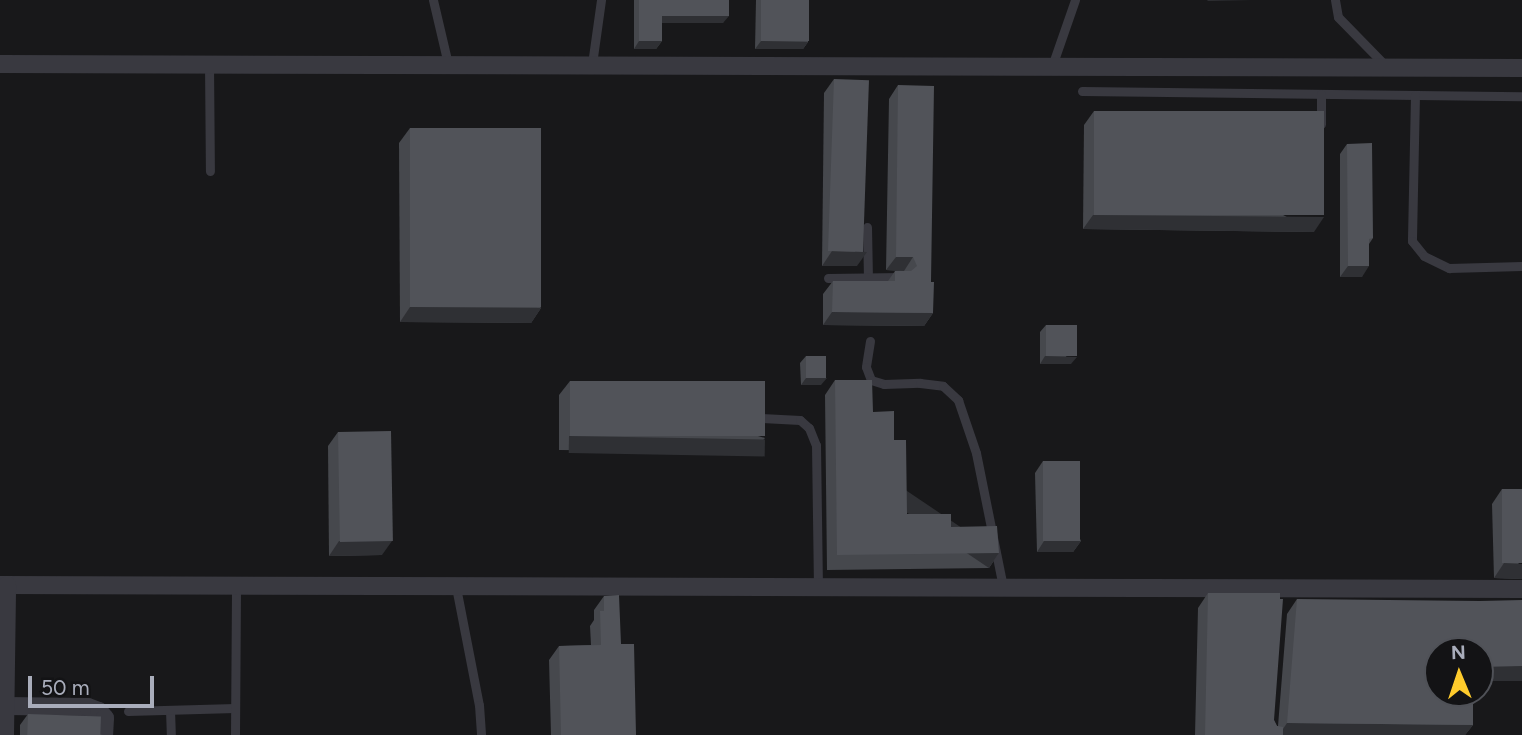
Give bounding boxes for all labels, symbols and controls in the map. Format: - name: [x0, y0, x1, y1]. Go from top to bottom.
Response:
- north arrow: [1424, 637, 1494, 707]
- text: N: [1451, 641, 1466, 664]
- scale bar: [32, 662, 158, 706]
- text: 50 m: [41, 675, 90, 700]

